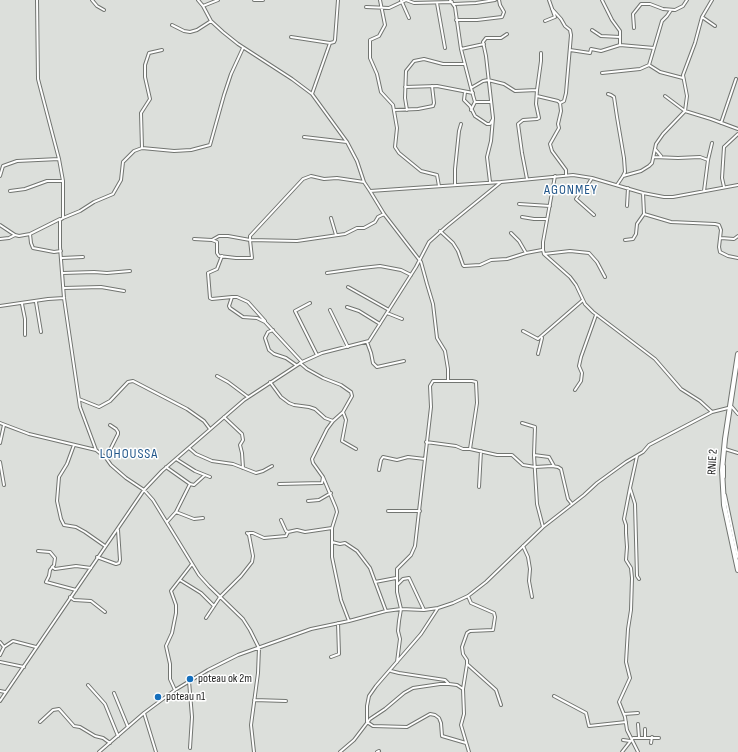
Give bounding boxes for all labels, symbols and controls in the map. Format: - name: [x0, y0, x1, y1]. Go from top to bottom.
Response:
- district label: AGONMEY: [544, 182, 598, 198]
- district label: LOHOUSSA: [100, 446, 158, 462]
- street label: RNIE 2: [705, 449, 721, 475]
- place label: poteau ok 2m: [198, 672, 252, 686]
- marker: poteau ok 2m: [185, 674, 195, 684]
- place label: poteau n1: [166, 690, 205, 704]
- marker: poteau n1: [153, 692, 163, 702]

